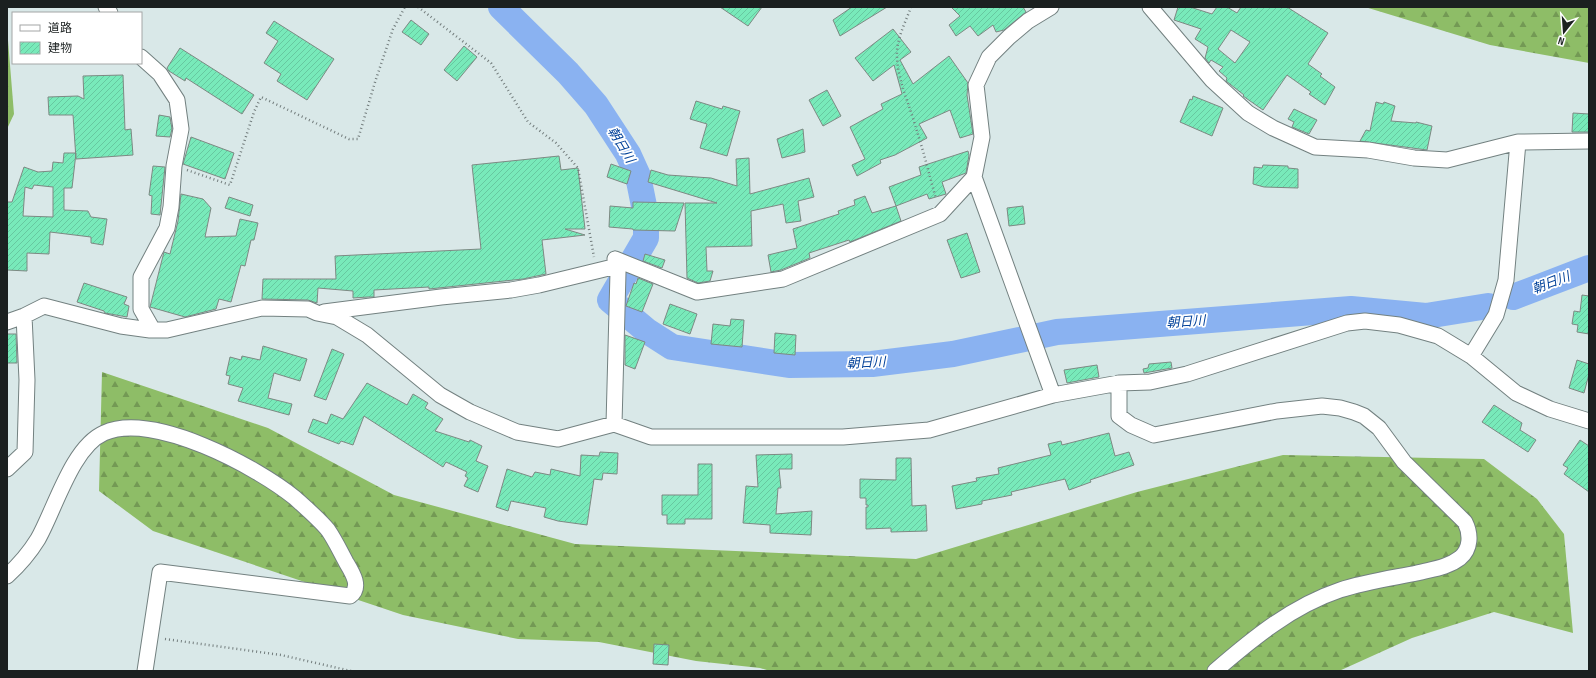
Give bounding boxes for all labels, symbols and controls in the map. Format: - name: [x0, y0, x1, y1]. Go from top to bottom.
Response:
- legend: [12, 12, 142, 64]
- north arrow: [1544, 12, 1584, 52]
- text: 道路: [48, 21, 72, 36]
- text: N: [1556, 34, 1566, 48]
- text: 建物: [48, 41, 72, 56]
- water label: 朝日川: [604, 124, 639, 168]
- water label: 朝日川: [1530, 268, 1574, 297]
- water label: 朝日川: [1166, 313, 1208, 331]
- water label: 朝日川: [846, 354, 888, 372]

